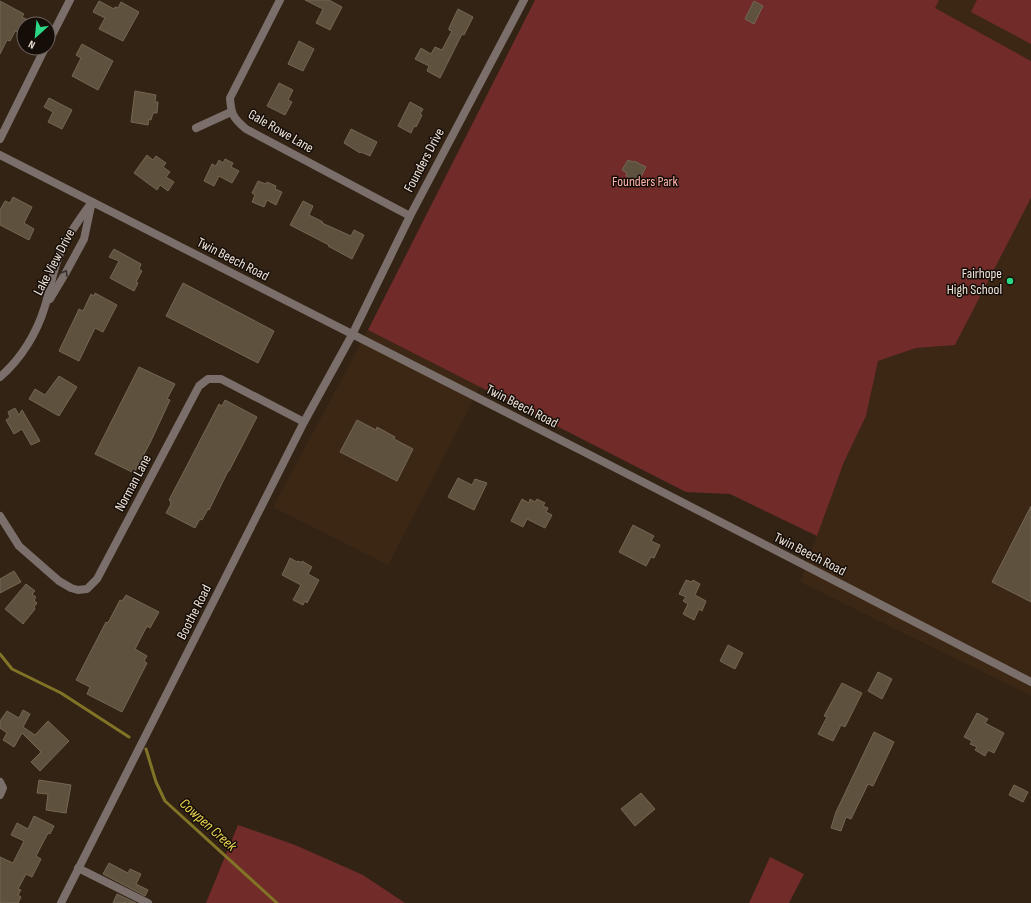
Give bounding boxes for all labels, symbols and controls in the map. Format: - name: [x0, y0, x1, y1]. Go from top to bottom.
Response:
- north arrow: [16, 16, 56, 56]
- text: N: [26, 37, 37, 52]
- street label: Gale Rowe Lane: [245, 105, 317, 157]
- street label: Founders Drive: [400, 125, 448, 195]
- park label: Founders Park: [612, 173, 679, 190]
- street label: Lake View Drive: [29, 226, 79, 298]
- street label: Twin Beech Road: [194, 234, 272, 284]
- place label: Fairhope High School: [947, 265, 1002, 298]
- one-way arrow: [61, 270, 68, 277]
- marker: Fairhope High School: [1005, 276, 1015, 286]
- street label: Twin Beech Road: [483, 381, 561, 431]
- street label: Norman Lane: [111, 452, 155, 514]
- street label: Twin Beech Road: [771, 529, 849, 579]
- street label: Boothe Road: [173, 582, 215, 642]
- water label: Cowpen Creek: [176, 794, 241, 856]

